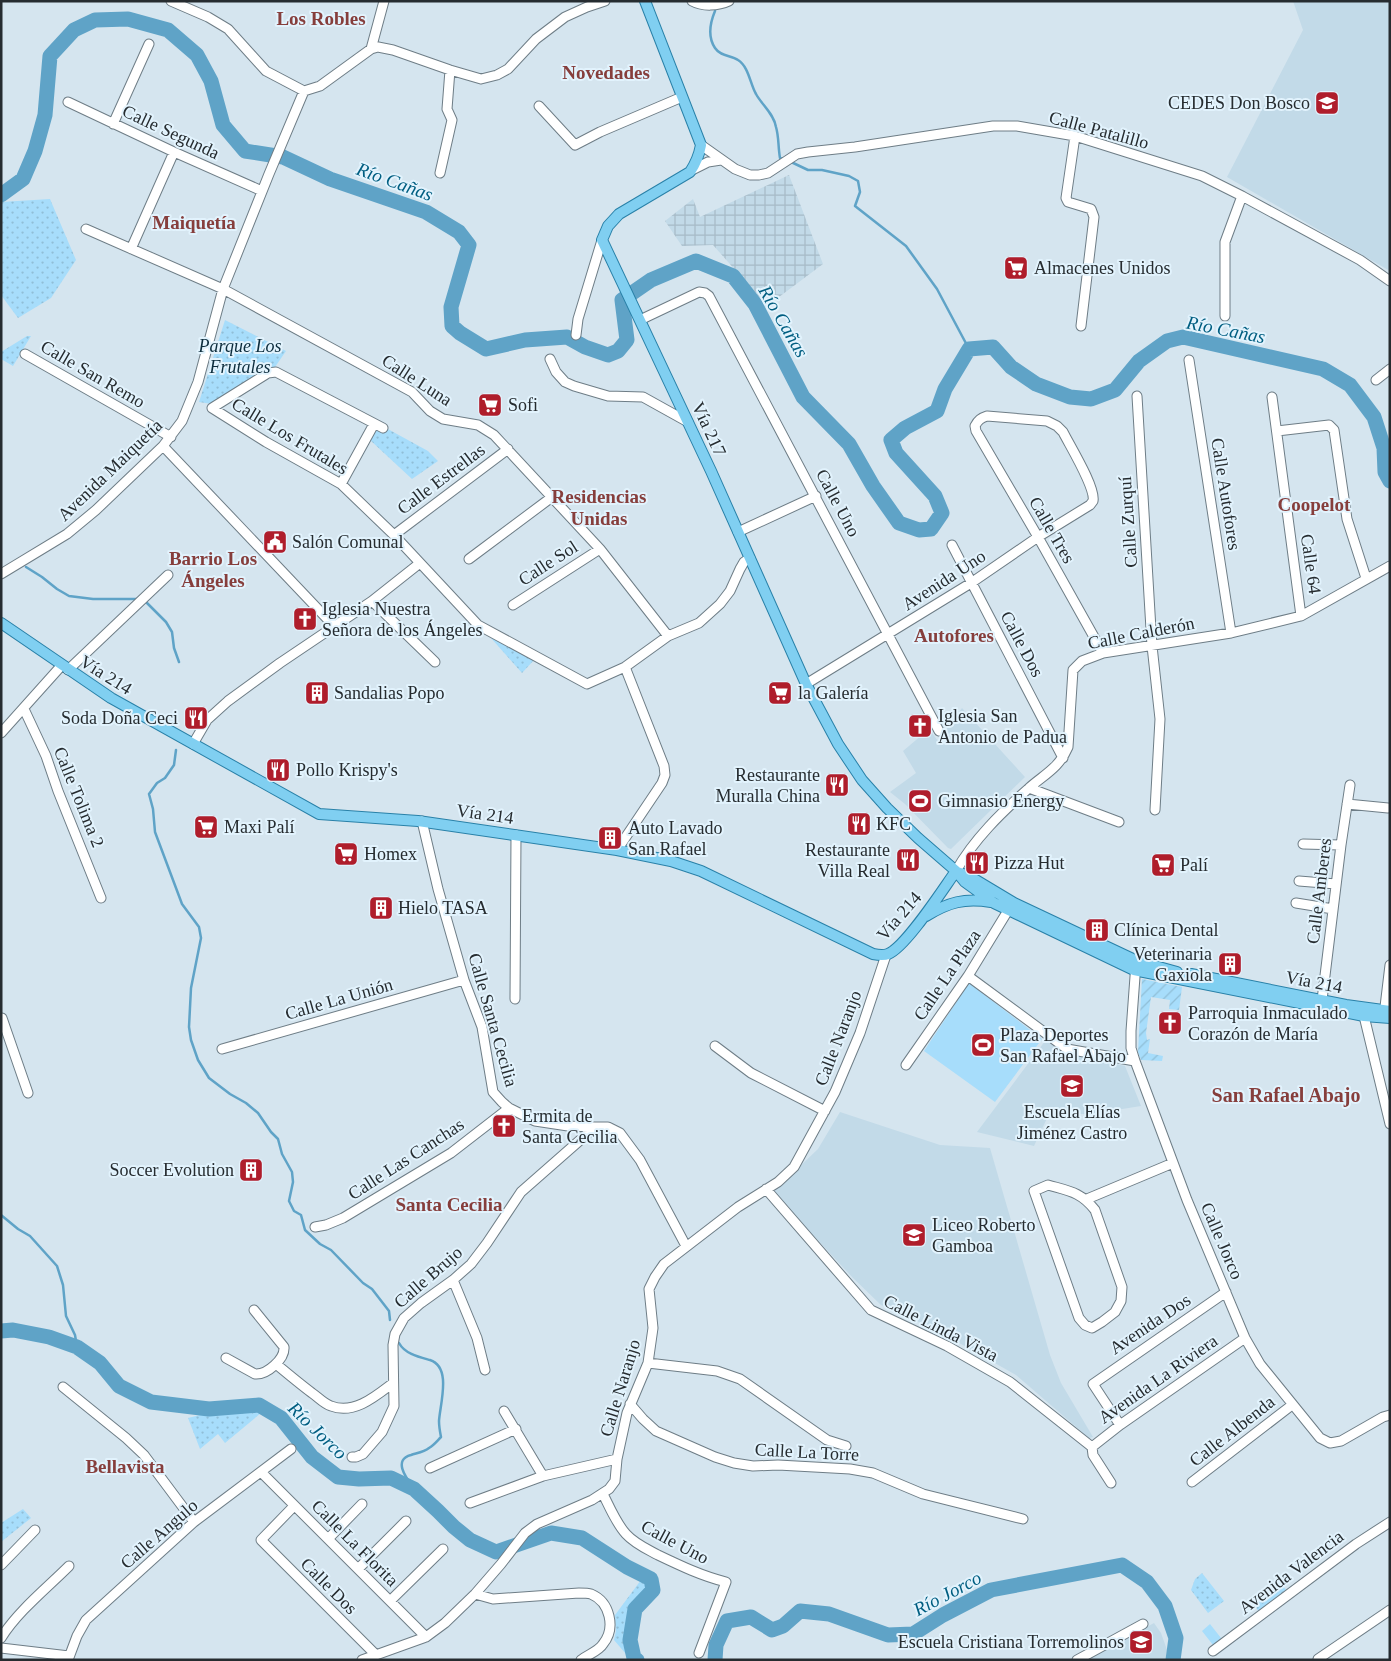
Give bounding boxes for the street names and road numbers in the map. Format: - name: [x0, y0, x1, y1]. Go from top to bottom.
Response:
- street label: Calle Segunda: [119, 101, 223, 163]
- street label: Calle Patalillo: [1047, 107, 1151, 153]
- street label: Calle San Remo: [37, 336, 149, 412]
- street label: Calle Luna: [378, 350, 456, 410]
- street label: Calle Los Frutales: [228, 393, 352, 479]
- street label: Vía 217: [688, 399, 730, 459]
- street label: Avenida Maiquetía: [54, 415, 166, 525]
- street label: Calle Autofores: [1207, 436, 1245, 552]
- street label: Calle Estrellas: [393, 440, 489, 518]
- street label: Calle Uno: [812, 466, 864, 540]
- street label: Calle Zurquí: [1115, 476, 1141, 568]
- street label: Calle Tres: [1025, 493, 1079, 567]
- street label: Calle 64: [1297, 533, 1325, 595]
- street label: Calle Sol: [515, 537, 581, 589]
- street label: Avenida Uno: [899, 546, 989, 614]
- street label: Calle Dos: [996, 608, 1048, 680]
- street label: Calle Calderón: [1086, 613, 1196, 653]
- street label: Vía 214: [76, 651, 136, 699]
- street label: Calle Tolima 2: [50, 744, 108, 850]
- street label: Vía 214: [455, 800, 515, 828]
- street label: Calle Amberes: [1303, 837, 1335, 945]
- street label: Vía 214: [873, 888, 925, 944]
- street label: Calle La Plaza: [909, 926, 985, 1024]
- street label: Calle Santa Cecilia: [464, 951, 522, 1089]
- street label: Vía 214: [1284, 967, 1344, 997]
- street label: Calle La Unión: [283, 974, 395, 1024]
- street label: Calle Naranjo: [811, 988, 865, 1088]
- street label: Calle Las Canchas: [344, 1114, 468, 1204]
- street label: Calle Jorco: [1197, 1200, 1247, 1282]
- street label: Calle Brujo: [390, 1242, 466, 1312]
- street label: Avenida Dos: [1106, 1290, 1194, 1358]
- street label: Calle Linda Vista: [881, 1291, 1001, 1365]
- street label: Avenida La Riviera: [1095, 1330, 1221, 1428]
- street label: Calle Naranjo: [596, 1337, 644, 1439]
- street label: Calle Albenda: [1185, 1392, 1279, 1470]
- street label: Calle La Torre: [754, 1439, 860, 1465]
- street label: Calle Angulo: [116, 1495, 202, 1573]
- street label: Calle La Florita: [308, 1496, 402, 1590]
- street label: Calle Uno: [638, 1516, 712, 1568]
- street label: Avenida Valencia: [1235, 1526, 1347, 1618]
- street label: Calle Dos: [297, 1554, 361, 1618]

